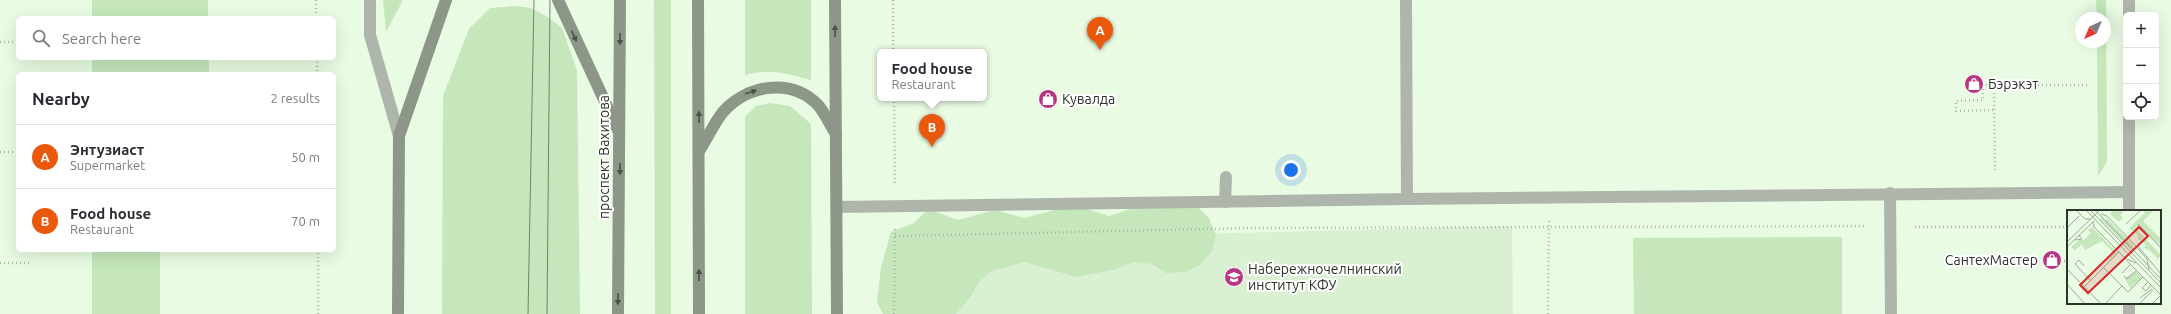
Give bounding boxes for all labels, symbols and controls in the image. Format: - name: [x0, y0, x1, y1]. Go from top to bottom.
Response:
- north arrow: [2075, 12, 2111, 48]
- map controls: [2123, 12, 2159, 120]
- button: +: [2123, 12, 2159, 48]
- search box: [16, 16, 336, 60]
- pin: A: [1087, 17, 1113, 50]
- one-way arrow: [832, 24, 838, 37]
- icon: search: [30, 27, 52, 49]
- text: Search here: [62, 30, 141, 47]
- one-way arrow: [571, 30, 577, 41]
- one-way arrow: [617, 33, 623, 46]
- button: −: [2123, 48, 2159, 84]
- popup: [877, 49, 987, 101]
- text: Food house: [891, 60, 973, 77]
- shop icon: Бэрэкэт: [1963, 73, 1985, 95]
- place label: Бэрэкэт: [1988, 76, 2039, 92]
- text: Restaurant: [891, 77, 956, 91]
- button: locate: [2123, 84, 2159, 120]
- shop icon: Кувалда: [1037, 88, 1059, 110]
- text: Nearby: [32, 89, 90, 108]
- one-way arrow: [746, 89, 758, 95]
- text: 2 results: [270, 91, 320, 105]
- place label: Кувалда: [1062, 91, 1115, 107]
- street label: проспект Вахитова: [596, 95, 612, 219]
- one-way arrow: [696, 110, 702, 123]
- pin: B: [919, 114, 945, 147]
- text: Энтузиаст: [70, 141, 144, 158]
- text: A: [40, 150, 50, 164]
- text: 50 m: [291, 150, 320, 164]
- text: Supermarket: [70, 158, 145, 172]
- your location: [1281, 160, 1301, 180]
- one-way arrow: [617, 163, 623, 176]
- text: Food house: [70, 205, 151, 222]
- inset map: [2067, 210, 2161, 304]
- text: B: [41, 214, 49, 228]
- text: 70 m: [291, 214, 320, 228]
- text: Restaurant: [70, 222, 134, 236]
- shop icon: СантехМастер: [2041, 249, 2063, 271]
- place label: СантехМастер: [1945, 252, 2038, 268]
- place label: Набережночелнинский институт КФУ: [1248, 261, 1402, 293]
- school or university icon: Набережночелнинский институт КФУ: [1223, 266, 1245, 288]
- one-way arrow: [696, 268, 702, 281]
- one-way arrow: [615, 293, 621, 306]

